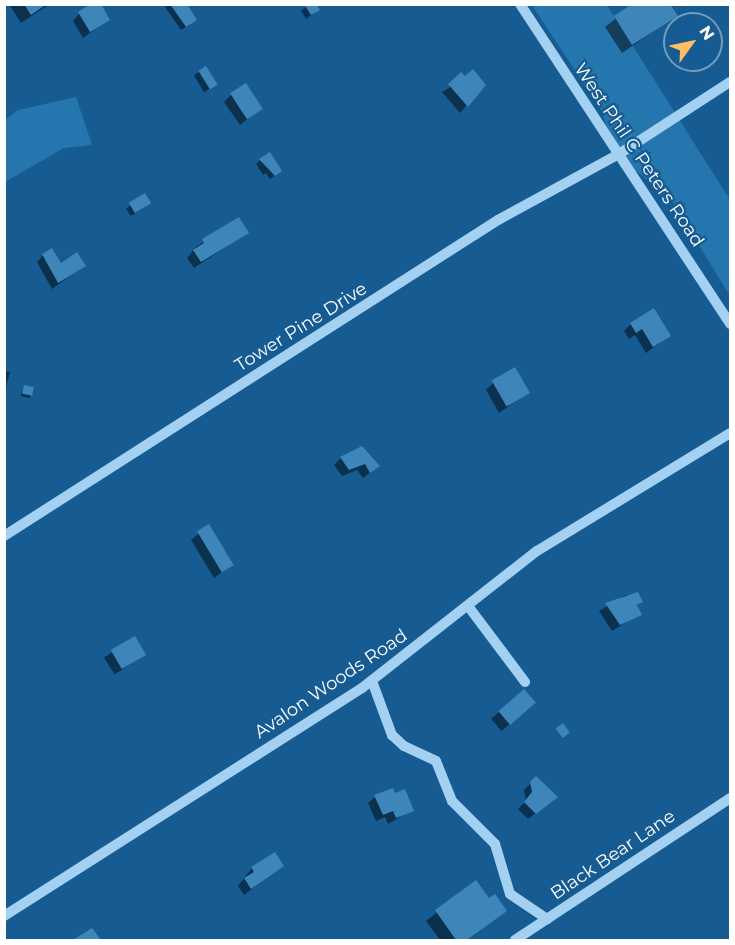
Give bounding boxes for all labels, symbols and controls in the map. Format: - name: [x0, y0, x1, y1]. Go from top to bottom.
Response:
- north arrow: [663, 12, 723, 72]
- text: N: [695, 22, 718, 44]
- street label: West Phil C Peters Road: [569, 59, 709, 251]
- street label: Tower Pine Drive: [231, 278, 371, 376]
- street label: Avalon Woods Road: [250, 625, 412, 743]
- street label: Black Bear Lane: [547, 805, 679, 905]

